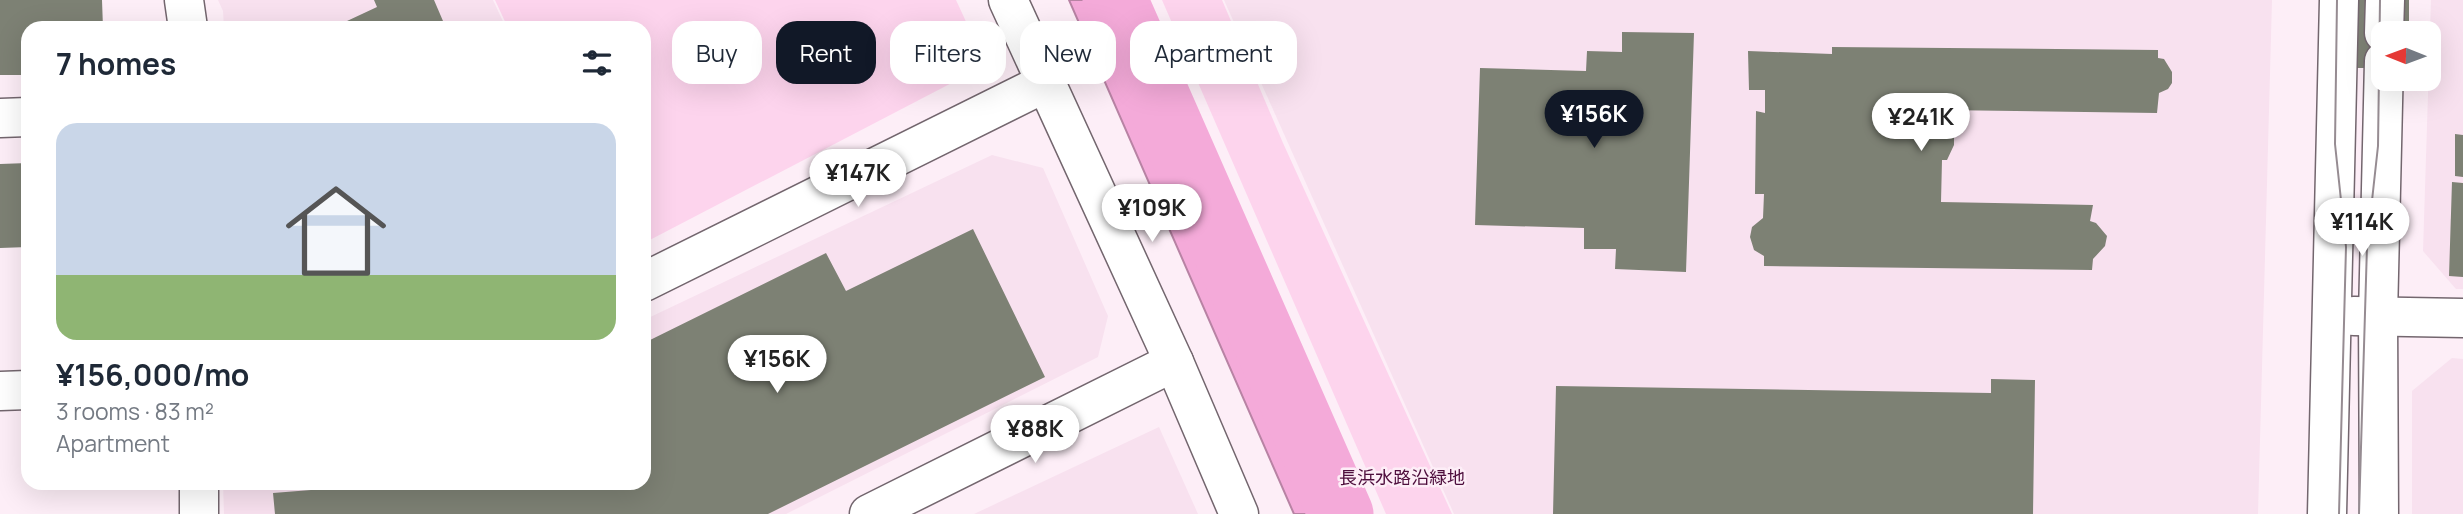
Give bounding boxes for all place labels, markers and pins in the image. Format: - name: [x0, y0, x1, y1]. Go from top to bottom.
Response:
- pin: ¥156K: [1545, 90, 1643, 150]
- pin: ¥241K: [1872, 94, 1970, 153]
- pin: ¥147K: [809, 150, 907, 209]
- pin: ¥109K: [1103, 184, 1201, 244]
- pin: ¥114K: [2313, 198, 2411, 258]
- pin: ¥156K: [728, 336, 826, 395]
- pin: ¥88K: [994, 406, 1076, 465]

